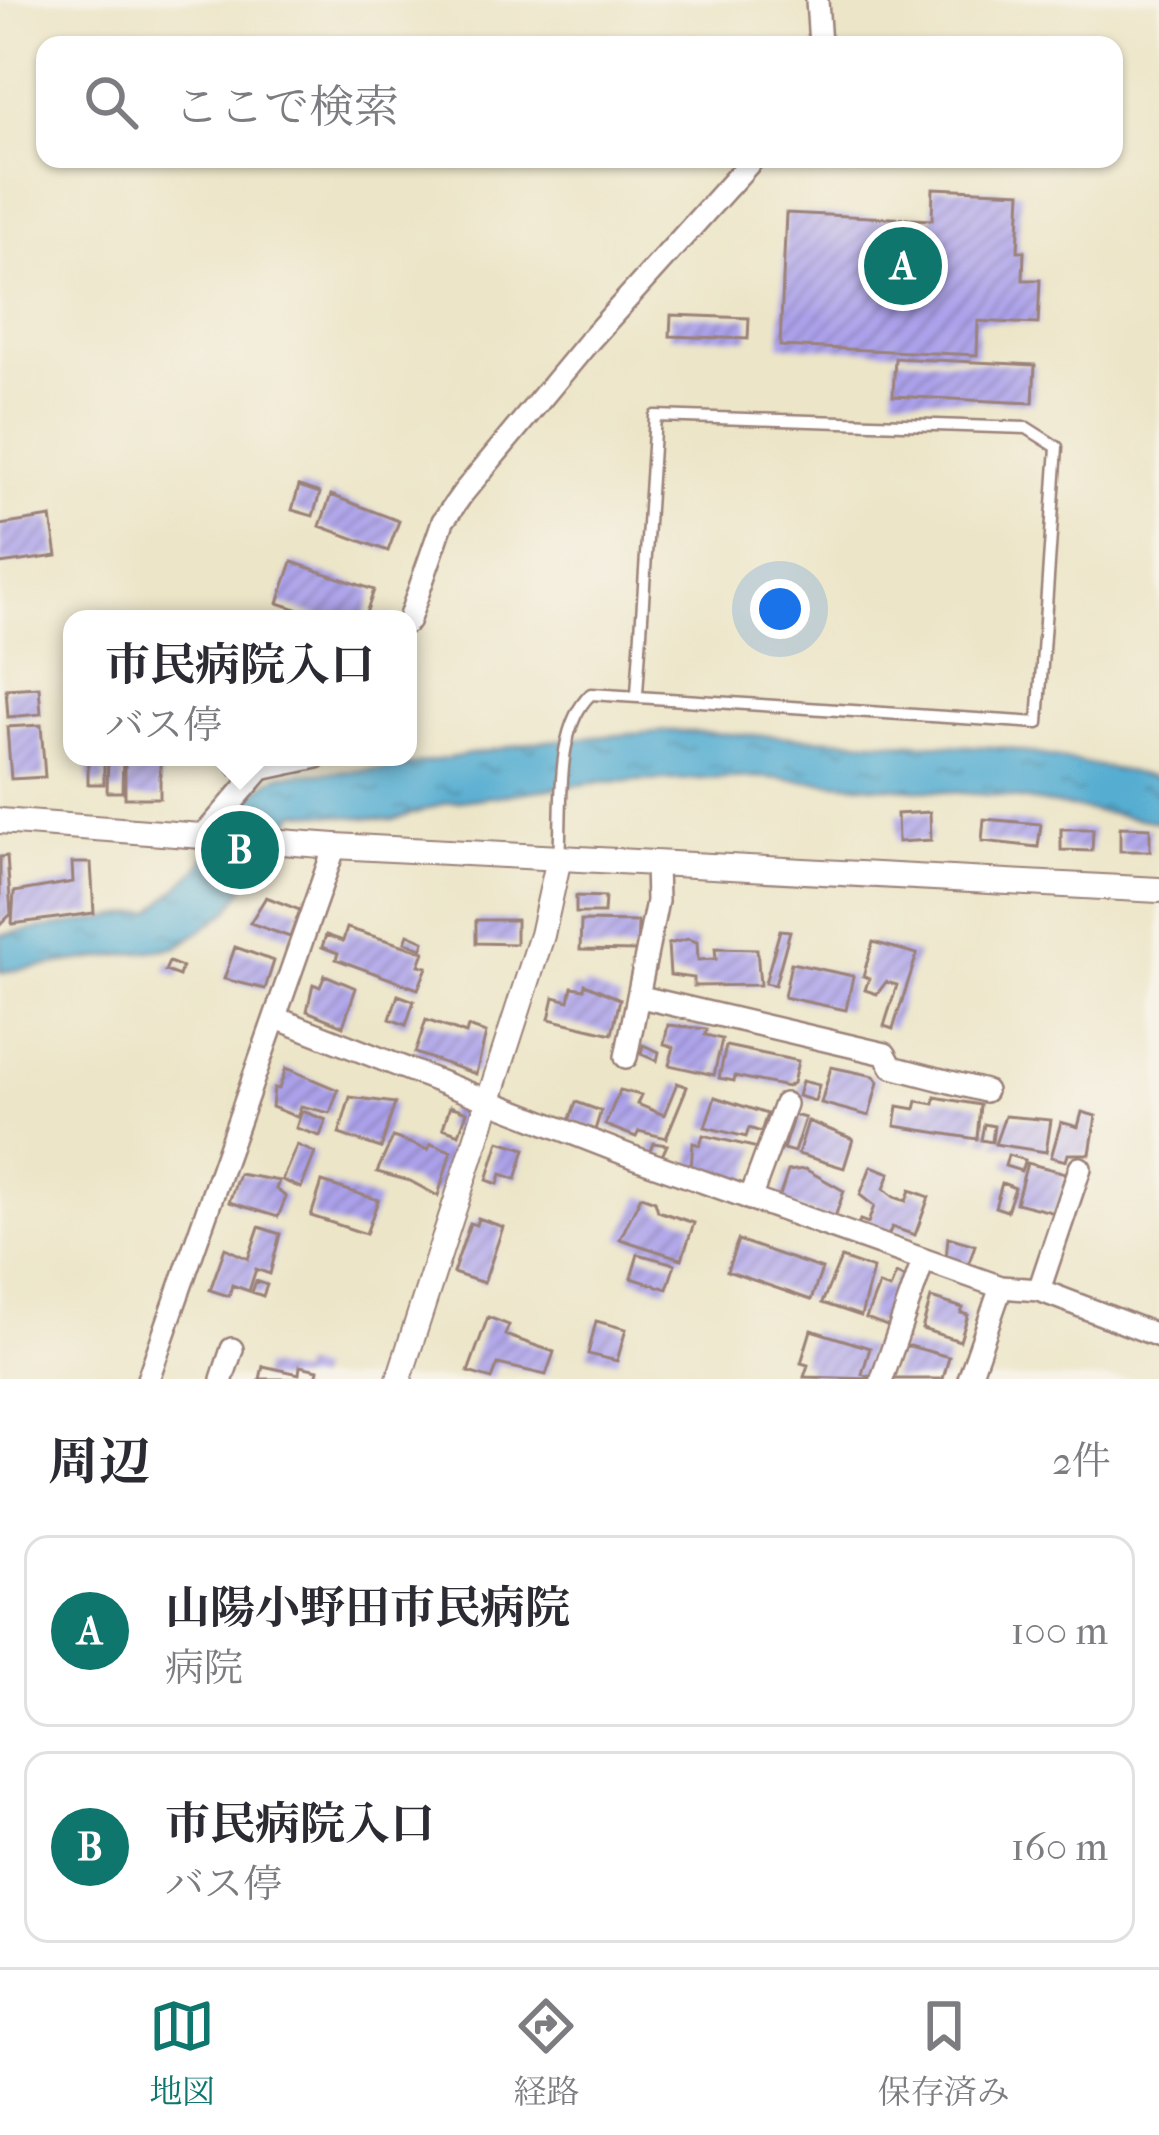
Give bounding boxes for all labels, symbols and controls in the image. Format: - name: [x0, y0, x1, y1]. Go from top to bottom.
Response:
- search box: [36, 36, 1123, 168]
- icon: search: [78, 69, 144, 135]
- text: ここで検索: [174, 81, 399, 134]
- pin: A: [864, 221, 942, 311]
- your location: [750, 579, 810, 639]
- popup: [63, 610, 417, 766]
- text: 市民病院入口: [105, 639, 375, 692]
- text: バス停: [105, 702, 222, 748]
- pin: B: [201, 805, 279, 895]
- text: 周辺: [48, 1432, 150, 1492]
- text: 2件: [1052, 1438, 1111, 1484]
- text: 山陽小野田市民病院: [165, 1582, 570, 1635]
- text: A: [77, 1608, 103, 1654]
- text: 100 m: [1010, 1608, 1108, 1654]
- text: 病院: [165, 1645, 243, 1691]
- text: 市民病院入口: [165, 1798, 435, 1851]
- text: B: [77, 1824, 103, 1870]
- text: 160 m: [1011, 1824, 1108, 1870]
- text: バス停: [165, 1861, 282, 1907]
- tab: 地図: [149, 1993, 215, 2112]
- tab: 経路: [513, 1993, 579, 2112]
- tab: 保存済み: [878, 1993, 1010, 2112]

